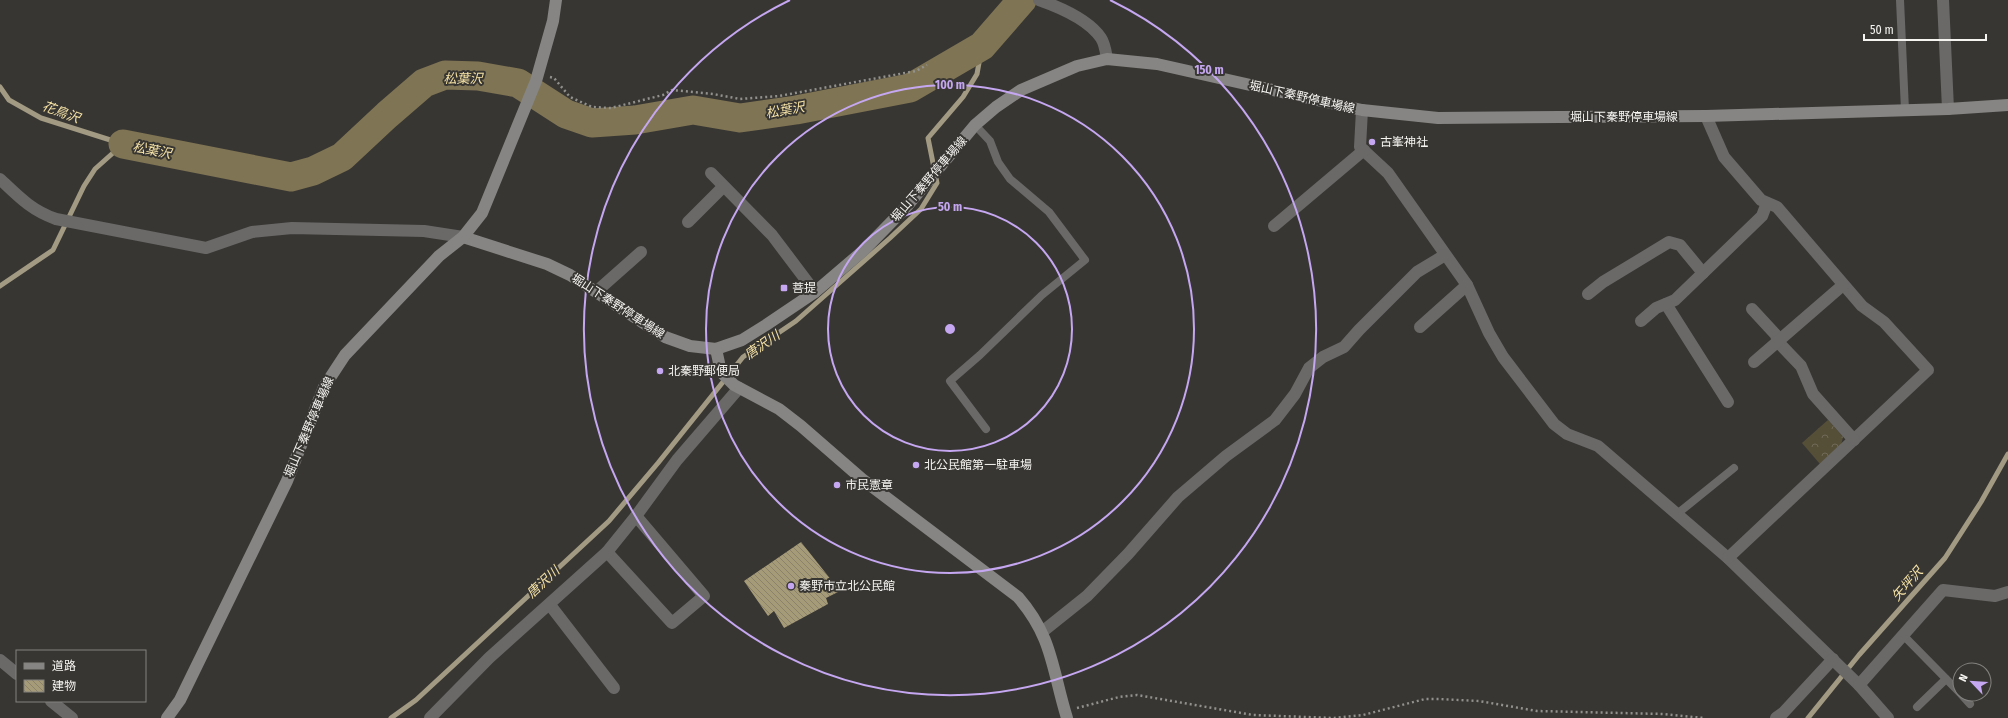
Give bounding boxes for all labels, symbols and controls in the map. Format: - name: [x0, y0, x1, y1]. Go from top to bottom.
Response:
- scale bar: [1864, 16, 1986, 42]
- text: 50 m: [1870, 23, 1894, 37]
- text: 150 m: [1194, 63, 1224, 77]
- water label: 松葉沢: [443, 71, 484, 86]
- text: 100 m: [935, 78, 965, 92]
- street label: 堀山下秦野停車場線: [1248, 78, 1356, 116]
- water label: 花鳥沢: [40, 98, 84, 126]
- water label: 松葉沢: [764, 99, 807, 121]
- street label: 堀山下秦野停車場線: [1570, 110, 1678, 124]
- street label: 堀山下秦野停車場線: [888, 134, 970, 224]
- place label: 古峯神社: [1380, 135, 1428, 149]
- marker: 古峯神社: [1367, 137, 1377, 147]
- water label: 松葉沢: [131, 139, 175, 161]
- text: 50 m: [938, 200, 962, 214]
- street label: 堀山下秦野停車場線: [569, 271, 667, 341]
- place label: 菩提: [792, 281, 816, 295]
- marker: 菩提: [779, 283, 789, 293]
- centre of rings: [943, 322, 957, 336]
- water label: 唐沢川: [742, 327, 784, 362]
- place label: 北秦野郵便局: [668, 364, 740, 378]
- marker: 北秦野郵便局: [655, 366, 665, 376]
- street label: 堀山下秦野停車場線: [281, 375, 337, 479]
- place label: 北公民館第一駐車場: [924, 458, 1032, 472]
- marker: 北公民館第一駐車場: [911, 460, 921, 470]
- place label: 市民憲章: [845, 478, 893, 492]
- marker: 市民憲章: [832, 480, 842, 490]
- water label: 唐沢川: [524, 562, 564, 601]
- water label: 矢坪沢: [1889, 563, 1927, 604]
- place label: 秦野市立北公民館: [799, 579, 895, 593]
- marker: 秦野市立北公民館: [786, 581, 796, 591]
- legend: [16, 650, 146, 702]
- text: 道路: [52, 659, 76, 673]
- north arrow: [1952, 662, 1992, 702]
- text: N: [1956, 672, 1971, 684]
- text: 建物: [52, 679, 76, 693]

